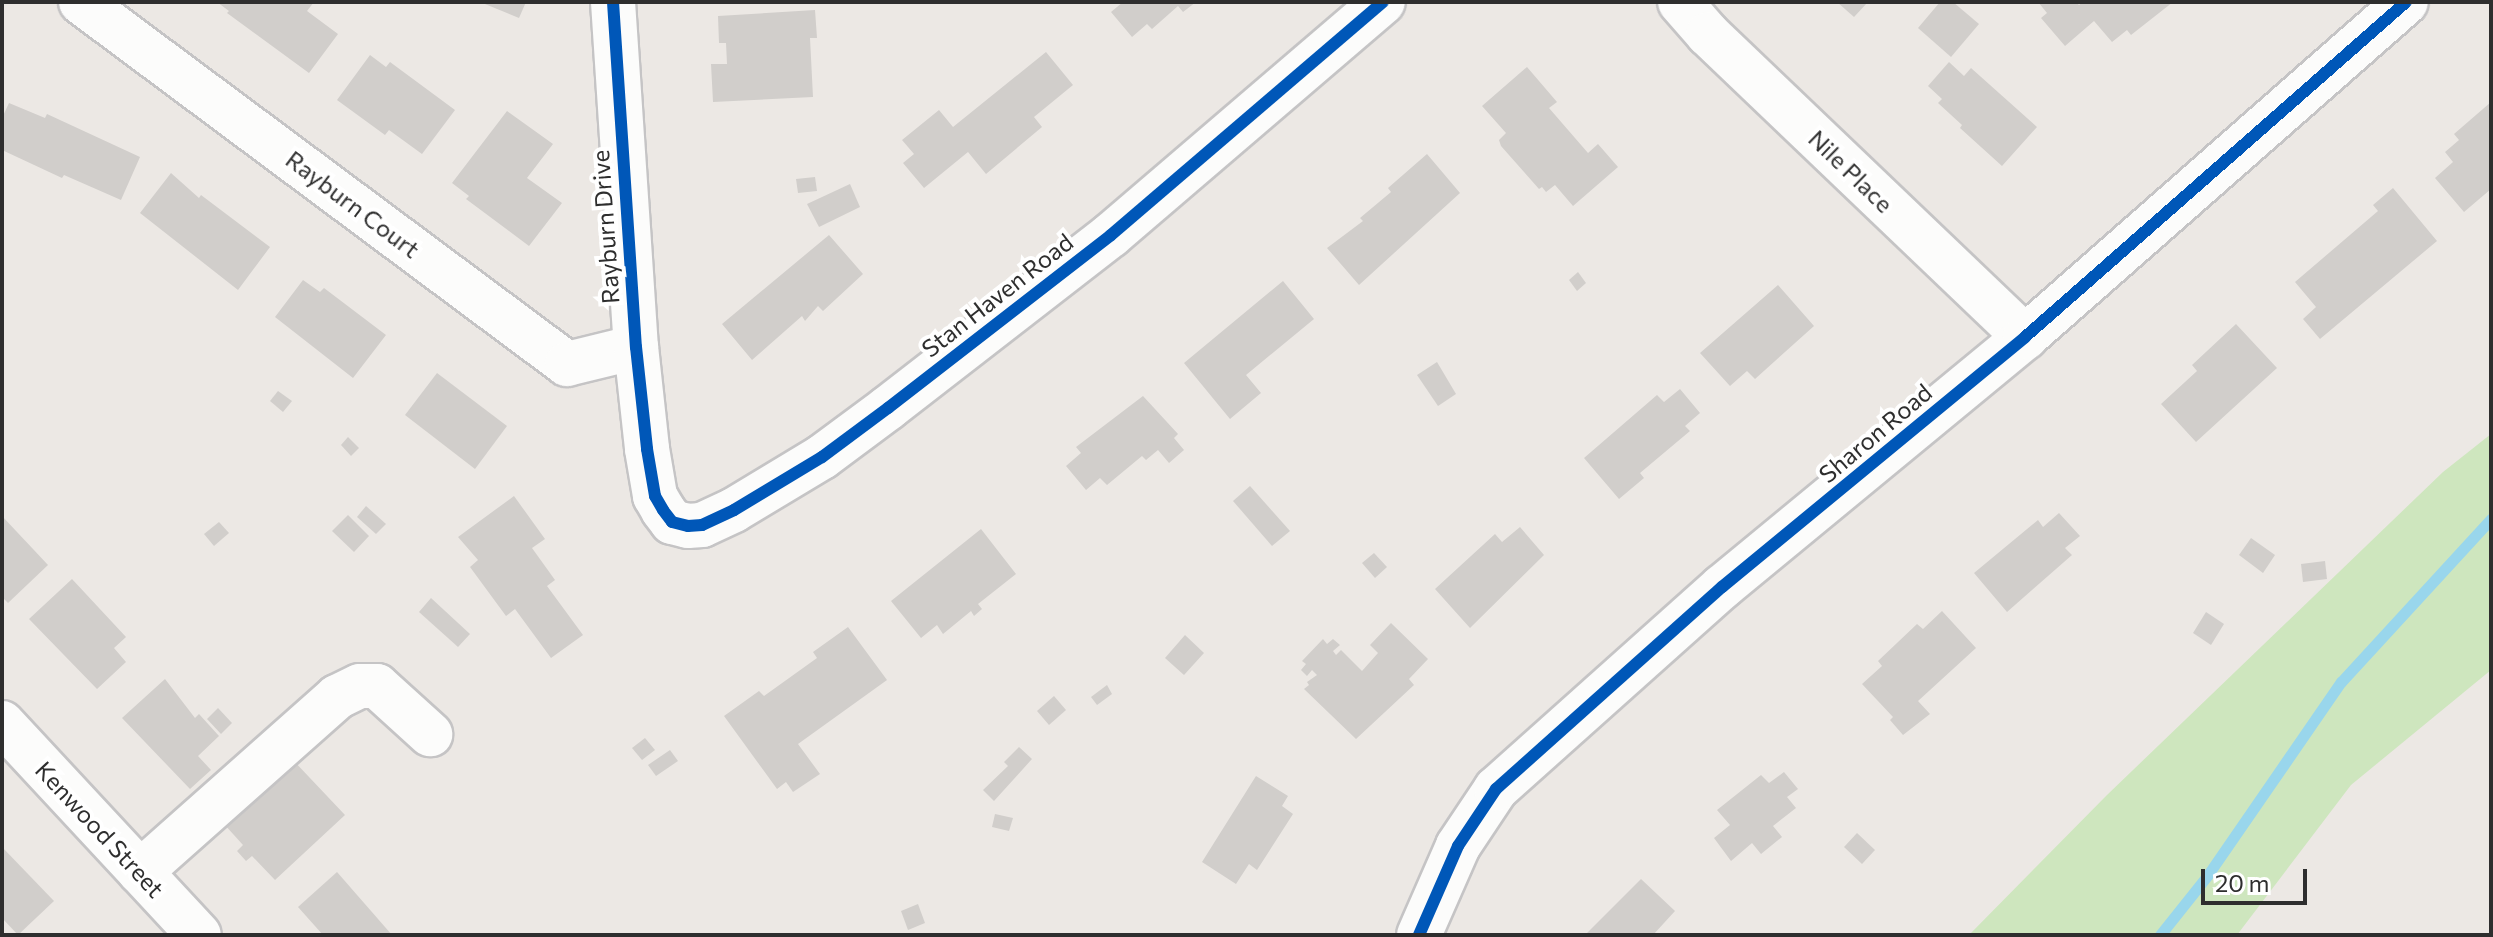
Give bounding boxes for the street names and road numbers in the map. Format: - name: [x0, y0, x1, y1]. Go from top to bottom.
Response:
- street label: Nile Place: [1803, 124, 1899, 218]
- street label: Rayburn Court: [280, 144, 426, 264]
- street label: Rayburn Drive: [585, 149, 625, 305]
- street label: Stan Haven Road: [916, 227, 1078, 363]
- street label: Sharon Road: [1813, 378, 1937, 488]
- street label: Kenwood Street: [30, 755, 170, 903]

